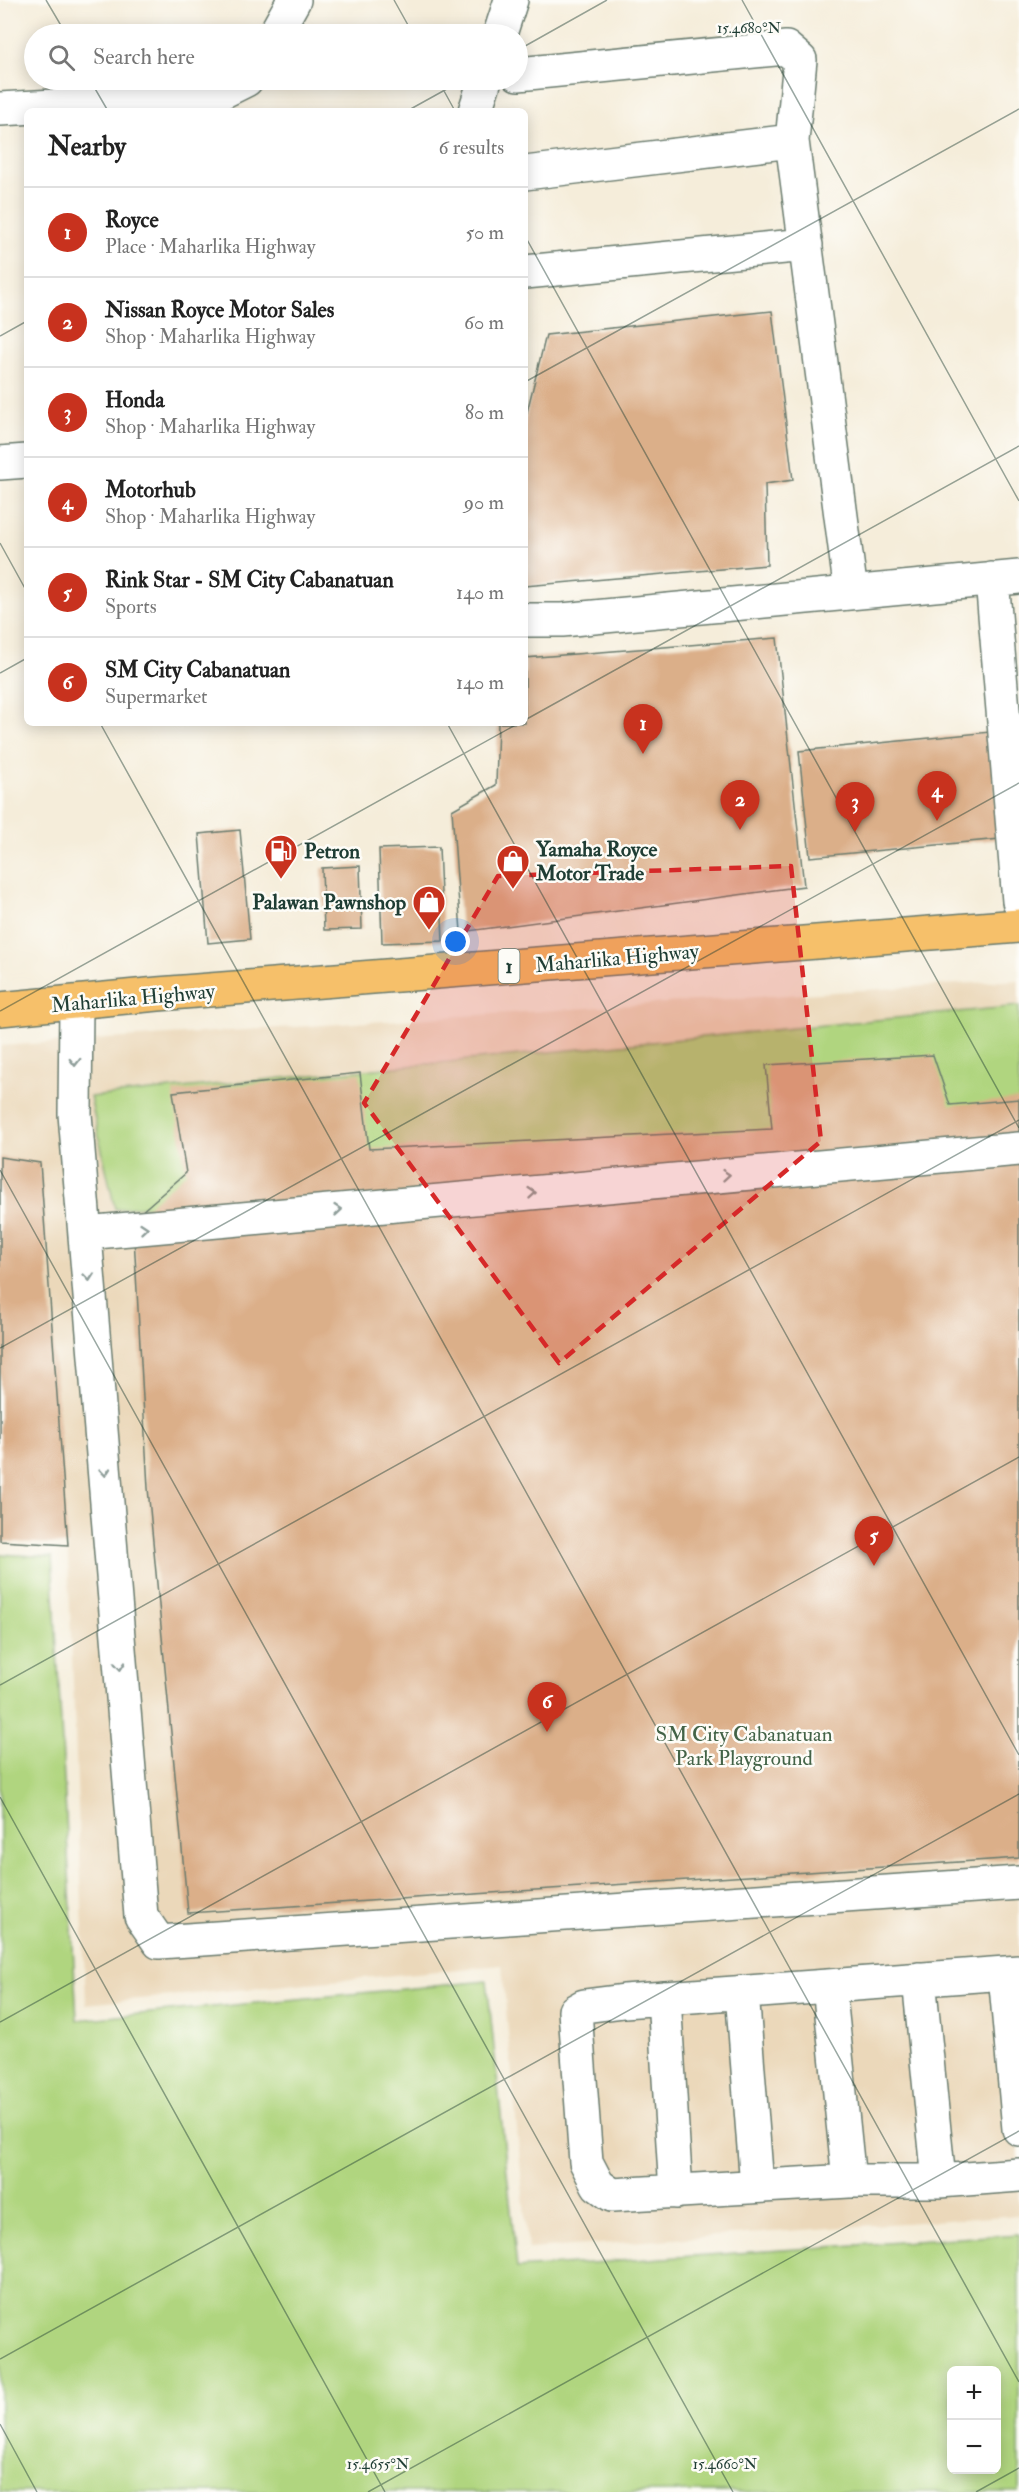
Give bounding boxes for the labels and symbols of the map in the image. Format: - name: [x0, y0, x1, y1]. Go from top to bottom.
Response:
- text: 15.4680°N: [717, 19, 782, 38]
- pin: 1: [624, 704, 662, 754]
- pin: 4: [918, 772, 956, 821]
- pin: 2: [720, 780, 760, 830]
- pin: 3: [836, 782, 874, 832]
- fuel station icon: Petron: [263, 833, 299, 880]
- place label: Yamaha Royce Motor Trade: [535, 836, 658, 887]
- place label: Petron: [304, 838, 360, 865]
- shop icon: Yamaha Royce Motor Trade: [495, 843, 531, 890]
- shop icon: Palawan Pawnshop: [411, 884, 447, 931]
- place label: Palawan Pawnshop: [252, 889, 406, 916]
- your location: [441, 927, 470, 956]
- street label: Maharlika Highway: [534, 938, 701, 979]
- road number: 1: [498, 949, 520, 983]
- street label: Maharlika Highway: [50, 978, 217, 1019]
- one-way arrow: [69, 1058, 81, 1067]
- one-way arrow: [722, 1169, 731, 1182]
- one-way arrow: [528, 1187, 537, 1200]
- one-way arrow: [333, 1204, 342, 1217]
- one-way arrow: [139, 1222, 148, 1235]
- one-way arrow: [82, 1273, 95, 1282]
- one-way arrow: [98, 1467, 111, 1476]
- pin: 5: [854, 1516, 894, 1566]
- one-way arrow: [114, 1662, 127, 1671]
- pin: 6: [528, 1682, 566, 1732]
- park label: SM City Cabanatuan Park Playground: [655, 1721, 833, 1772]
- text: 15.4655°N: [347, 2455, 410, 2474]
- text: 15.4660°N: [693, 2455, 758, 2474]

